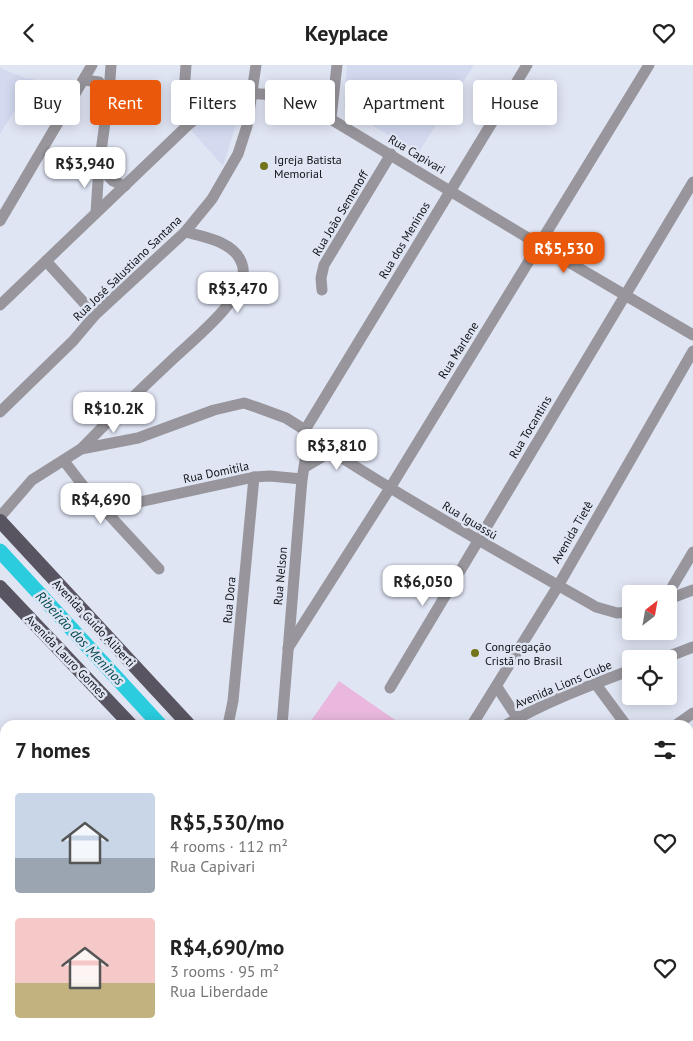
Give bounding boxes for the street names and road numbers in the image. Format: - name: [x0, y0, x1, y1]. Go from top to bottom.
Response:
- street label: Rua Capivari: [386, 131, 448, 177]
- street label: Rua João Semenoff: [309, 167, 372, 258]
- street label: Rua dos Meninos: [375, 199, 433, 281]
- street label: Rua José Salustiano Santana: [70, 212, 184, 324]
- street label: Rua Marlene: [435, 319, 481, 381]
- street label: Rua Tocantins: [505, 393, 555, 461]
- street label: Rua Domitila: [182, 458, 250, 486]
- street label: Rua Iguassú: [440, 498, 500, 542]
- street label: Avenida Tietê: [548, 498, 596, 566]
- street label: Rua Nelson: [270, 546, 290, 606]
- street label: Avenida Guido Aliberti: [49, 576, 139, 670]
- street label: Rua Dora: [219, 576, 239, 624]
- street label: Avenida Lauro Gomes: [22, 611, 110, 701]
- street label: Avenida Lions Clube: [512, 657, 614, 711]

